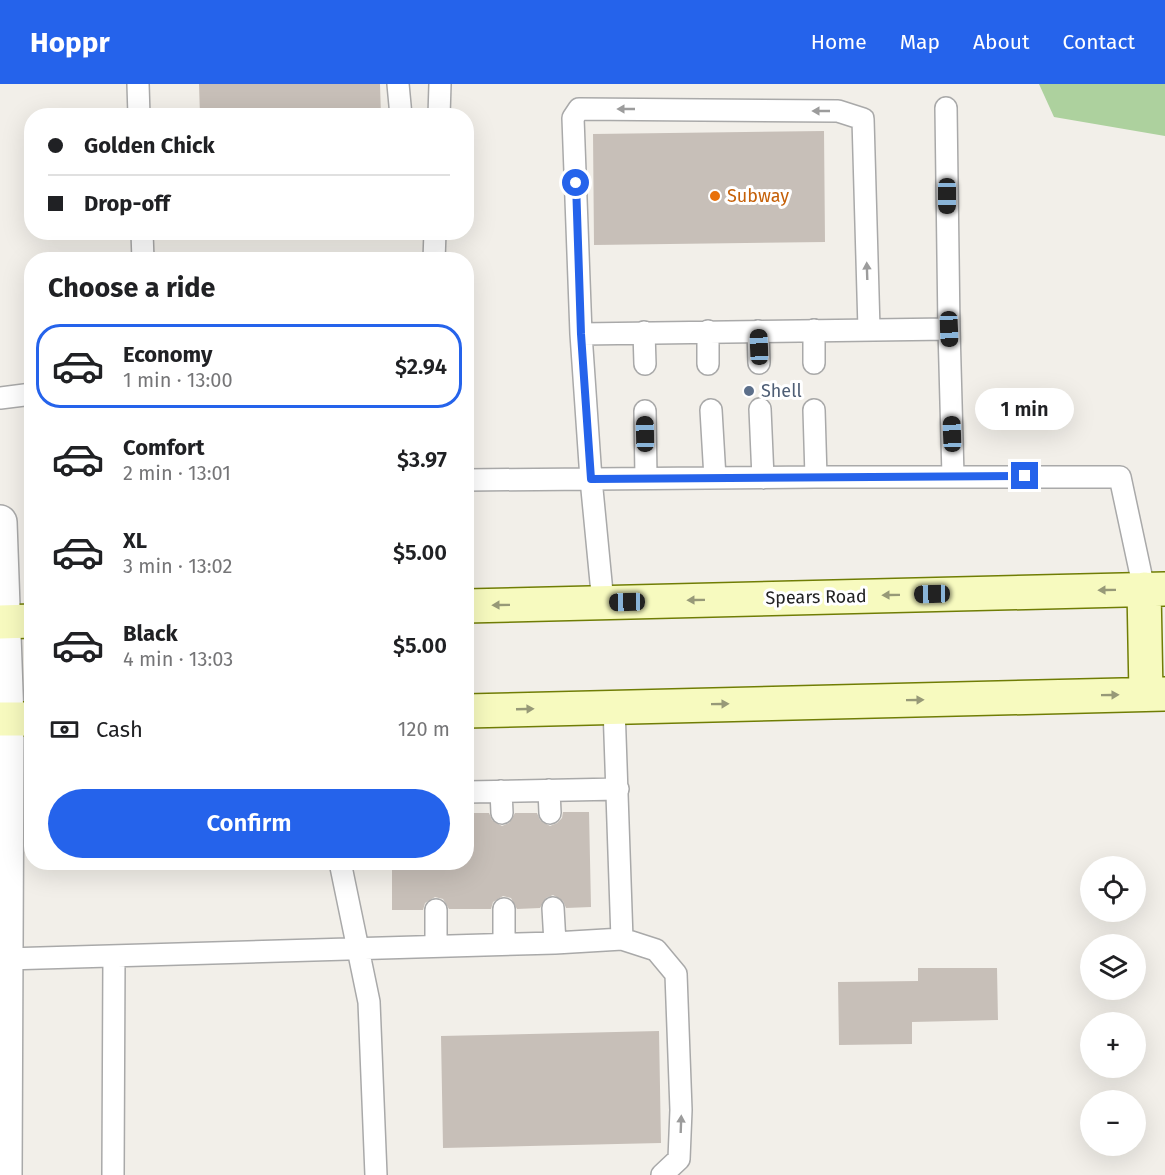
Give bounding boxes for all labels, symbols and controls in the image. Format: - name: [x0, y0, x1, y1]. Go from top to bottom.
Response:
- text: Hoppr: [30, 26, 110, 59]
- text: Home: [811, 29, 867, 55]
- text: Map: [900, 29, 940, 55]
- text: About: [973, 29, 1030, 55]
- text: Contact: [1063, 29, 1135, 55]
- one-way arrow: [617, 104, 636, 114]
- one-way arrow: [812, 106, 831, 115]
- text: Golden Chick: [84, 132, 215, 159]
- route start: [562, 169, 589, 196]
- car: [938, 178, 956, 214]
- place label: Subway: [727, 185, 789, 207]
- marker: Subway: [708, 189, 722, 203]
- text: Drop-off: [84, 190, 170, 217]
- one-way arrow: [863, 261, 872, 280]
- text: Choose a ride: [48, 272, 215, 304]
- car: [939, 311, 959, 347]
- car: [749, 329, 769, 365]
- icon: car: [51, 339, 105, 393]
- text: Economy: [123, 341, 212, 368]
- text: $2.94: [395, 353, 447, 380]
- text: 1 min · 13:00: [123, 368, 233, 392]
- place label: Shell: [761, 380, 802, 402]
- marker: Shell: [742, 384, 756, 398]
- callout: 1 min: [976, 389, 1074, 431]
- text: 1 min: [1000, 397, 1049, 421]
- car: [636, 416, 654, 452]
- car: [942, 416, 962, 452]
- icon: car: [51, 432, 105, 486]
- text: Comfort: [123, 434, 204, 461]
- text: $3.97: [397, 446, 447, 473]
- text: 2 min · 13:01: [123, 461, 231, 485]
- route end: [1011, 462, 1038, 489]
- icon: car: [51, 525, 105, 579]
- text: XL: [123, 527, 147, 554]
- text: $5.00: [393, 539, 447, 566]
- text: 3 min · 13:02: [123, 554, 232, 578]
- street label: Spears Road: [765, 585, 867, 609]
- car: [914, 585, 950, 603]
- one-way arrow: [1097, 585, 1116, 595]
- one-way arrow: [881, 591, 900, 600]
- car: [609, 593, 645, 611]
- one-way arrow: [686, 596, 705, 605]
- one-way arrow: [491, 600, 510, 610]
- icon: car: [51, 618, 105, 672]
- text: Black: [123, 620, 178, 647]
- text: $5.00: [393, 632, 447, 659]
- text: 4 min · 13:03: [123, 647, 233, 671]
- one-way arrow: [1100, 690, 1119, 700]
- one-way arrow: [905, 695, 924, 704]
- one-way arrow: [710, 699, 729, 709]
- one-way arrow: [515, 705, 534, 714]
- icon: cash: [48, 713, 81, 746]
- text: Cash: [96, 716, 143, 743]
- text: 120 m: [398, 717, 450, 741]
- button: Confirm: [48, 789, 450, 858]
- map controls: [1080, 856, 1146, 1156]
- button: locate: [1080, 856, 1146, 922]
- button: layers: [1080, 934, 1146, 1000]
- button: +: [1080, 1012, 1146, 1078]
- button: −: [1080, 1090, 1146, 1156]
- one-way arrow: [676, 1115, 685, 1134]

